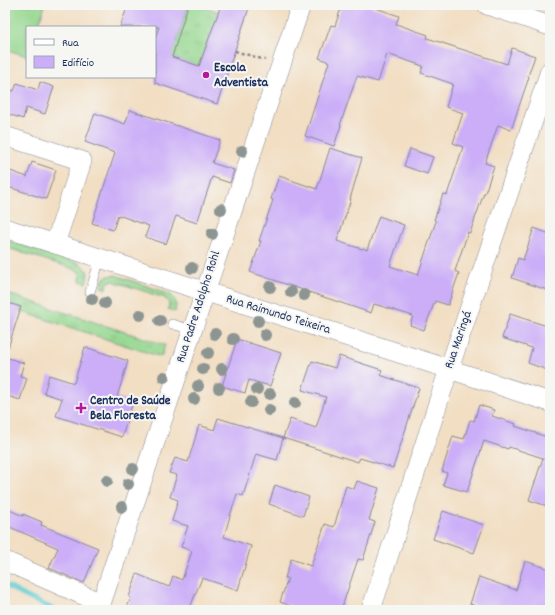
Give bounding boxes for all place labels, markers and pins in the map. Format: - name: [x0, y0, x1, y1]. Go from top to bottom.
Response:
- place label: Escola Adventista: [214, 59, 269, 93]
- marker: Escola Adventista: [201, 70, 211, 80]
- place label: Centro de Saúde Bela Floresta: [90, 392, 171, 426]
- marker: Centro de Saúde Bela Floresta: [75, 402, 87, 414]

